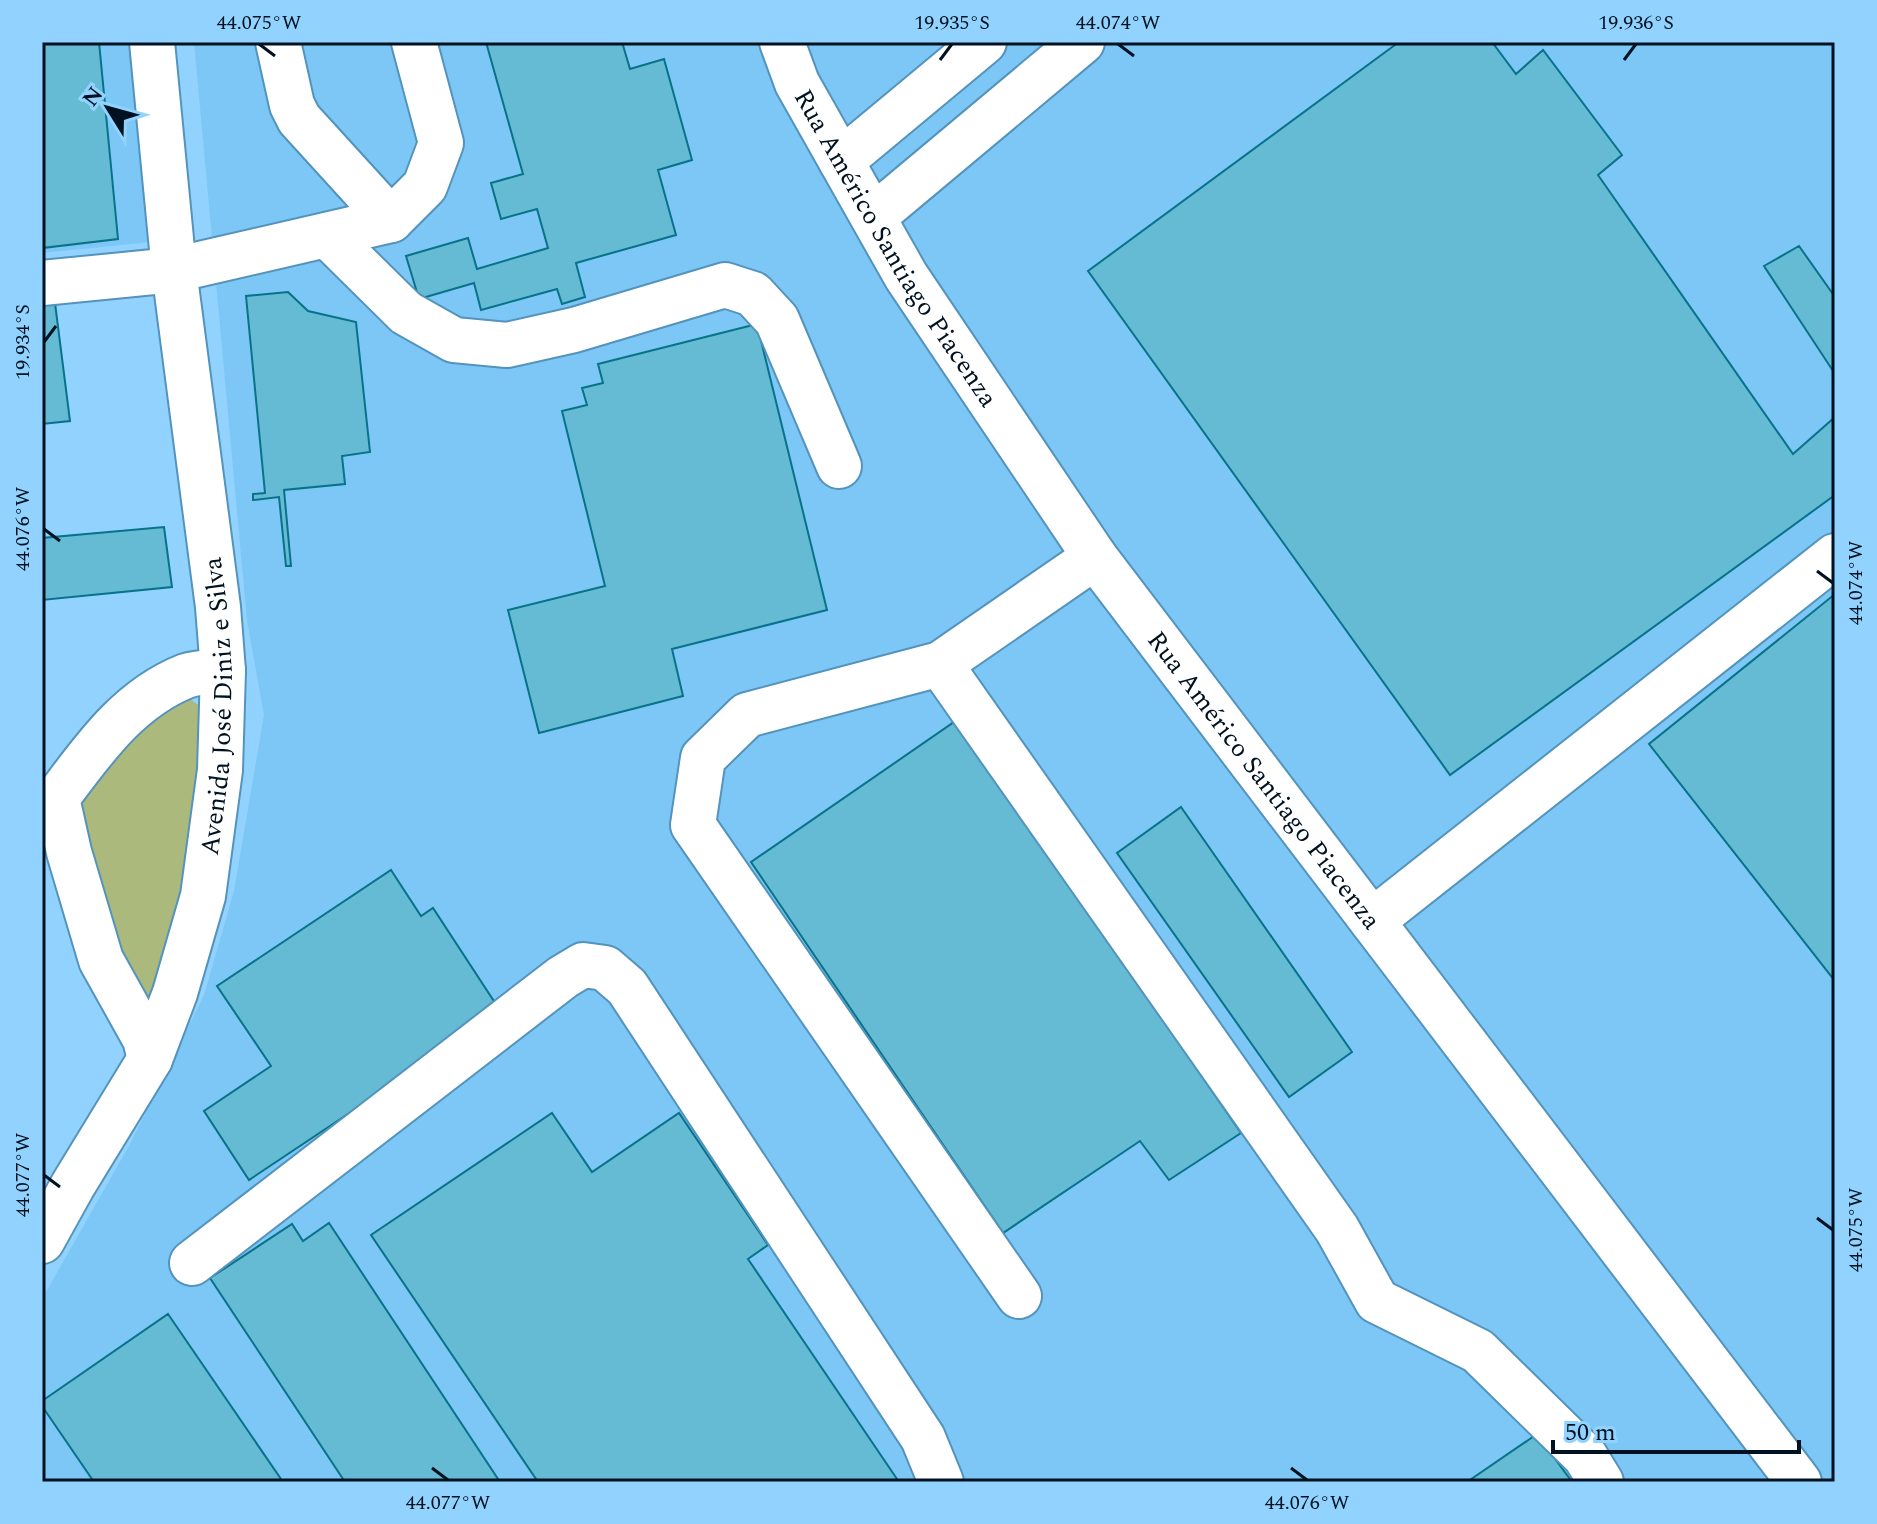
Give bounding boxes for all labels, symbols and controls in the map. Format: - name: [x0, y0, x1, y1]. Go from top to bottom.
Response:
- text: 44.075°W: [217, 8, 302, 38]
- text: 19.935°S: [914, 8, 990, 38]
- text: 44.074°W: [1076, 8, 1161, 38]
- text: 19.936°S: [1598, 8, 1674, 38]
- north arrow: [68, 68, 148, 148]
- text: N: [75, 80, 112, 114]
- street label: Rua Américo Santiago Piacenza: [783, 82, 1008, 416]
- text: 19.934°S: [8, 304, 38, 380]
- text: 44.076°W: [8, 486, 38, 571]
- text: 44.074°W: [1841, 540, 1871, 625]
- street label: Avenida José Diniz e Silva: [190, 555, 244, 858]
- street label: Rua Américo Santiago Piacenza: [1137, 623, 1391, 939]
- text: 44.077°W: [8, 1132, 38, 1217]
- text: 44.075°W: [1841, 1187, 1871, 1272]
- scale bar: [1553, 1404, 1799, 1454]
- text: 50 m: [1565, 1415, 1616, 1451]
- text: 44.077°W: [406, 1488, 491, 1518]
- text: 44.076°W: [1265, 1488, 1350, 1518]

